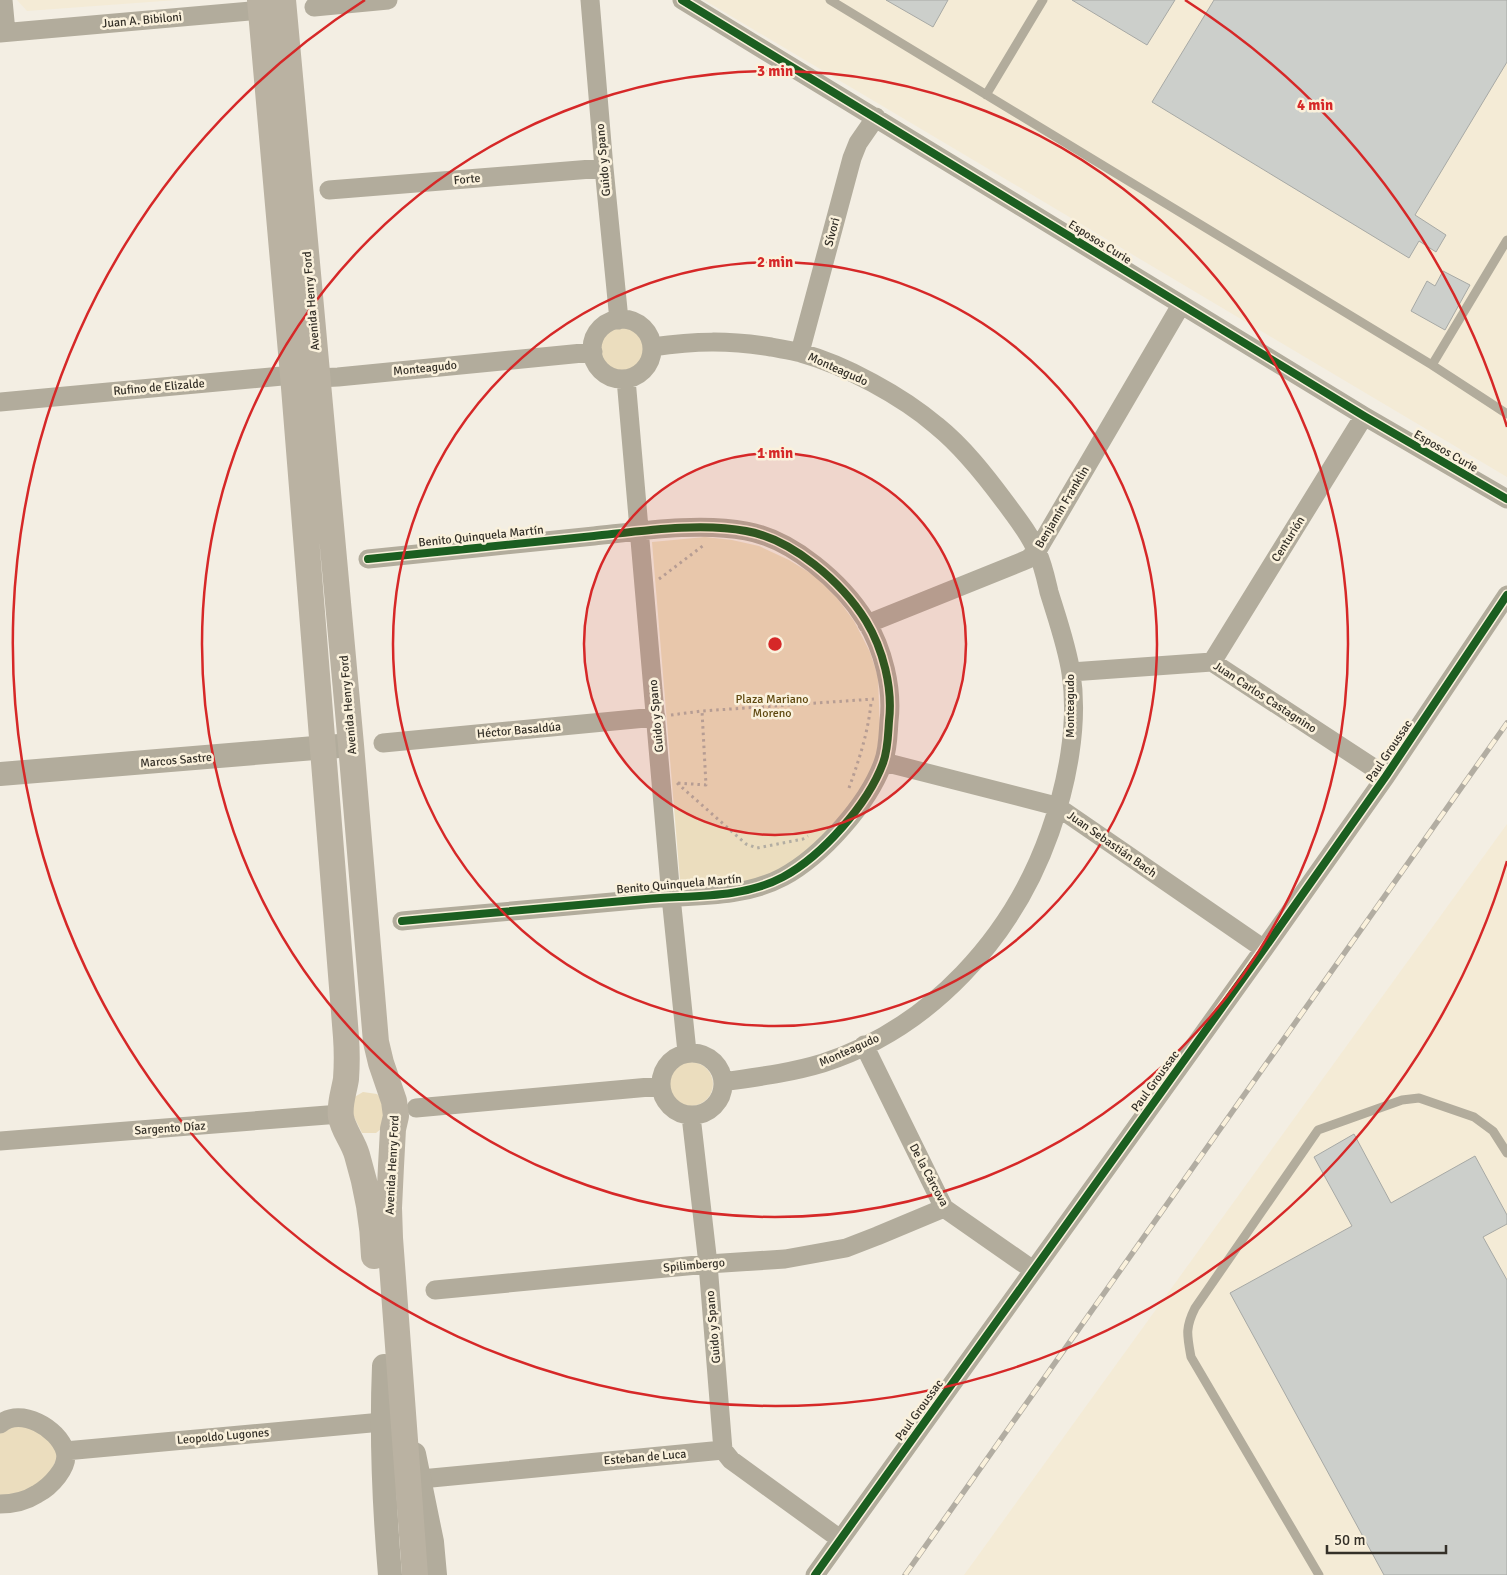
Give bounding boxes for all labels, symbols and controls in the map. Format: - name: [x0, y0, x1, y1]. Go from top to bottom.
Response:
- street label: Juan A. Bibiloni: [101, 10, 183, 31]
- text: 3 min: [757, 62, 793, 80]
- text: 4 min: [1297, 96, 1333, 114]
- street label: Guido y Spano: [593, 123, 614, 197]
- street label: Forte: [453, 171, 481, 188]
- street label: Sívori: [821, 216, 844, 248]
- street label: Esposos Curie: [1065, 217, 1134, 268]
- street label: Avenida Henry Ford: [300, 251, 323, 351]
- text: 2 min: [757, 253, 793, 271]
- street label: Monteagudo: [805, 350, 870, 389]
- street label: Monteagudo: [392, 358, 458, 379]
- street label: Rufino de Elizalde: [113, 376, 205, 399]
- street label: Esposos Curie: [1411, 427, 1481, 476]
- text: 1 min: [757, 444, 793, 462]
- street label: Benjamín Franklin: [1032, 463, 1093, 551]
- street label: Centurión: [1269, 514, 1308, 565]
- street label: Benito Quinquela Martín: [418, 522, 544, 551]
- centre of rings: [766, 635, 784, 653]
- street label: Avenida Henry Ford: [337, 655, 360, 755]
- street label: Juan Carlos Castagnino: [1210, 658, 1319, 736]
- street label: Monteagudo: [1063, 674, 1078, 738]
- street label: Guido y Spano: [646, 679, 667, 753]
- park label: Plaza Mariano Moreno: [735, 692, 809, 721]
- street label: Paul Groussac: [1363, 717, 1416, 785]
- street label: Héctor Basaldúa: [476, 719, 562, 742]
- street label: Marcos Sastre: [139, 750, 213, 771]
- street label: Juan Sebastián Bach: [1064, 808, 1159, 881]
- street label: Benito Quinquela Martín: [616, 872, 742, 897]
- street label: Monteagudo: [817, 1031, 882, 1070]
- street label: Paul Groussac: [1128, 1047, 1183, 1115]
- street label: Avenida Henry Ford: [382, 1115, 403, 1215]
- street label: Sargento Díaz: [134, 1119, 206, 1138]
- street label: De la Cárcova: [906, 1141, 951, 1209]
- street label: Spilimbergo: [663, 1255, 725, 1276]
- street label: Guido y Spano: [703, 1290, 724, 1364]
- street label: Paul Groussac: [892, 1376, 947, 1444]
- street label: Leopoldo Lugones: [176, 1425, 270, 1448]
- street label: Esteban de Luca: [603, 1446, 687, 1469]
- scale bar: [1327, 1522, 1446, 1554]
- text: 50 m: [1334, 1531, 1365, 1549]

